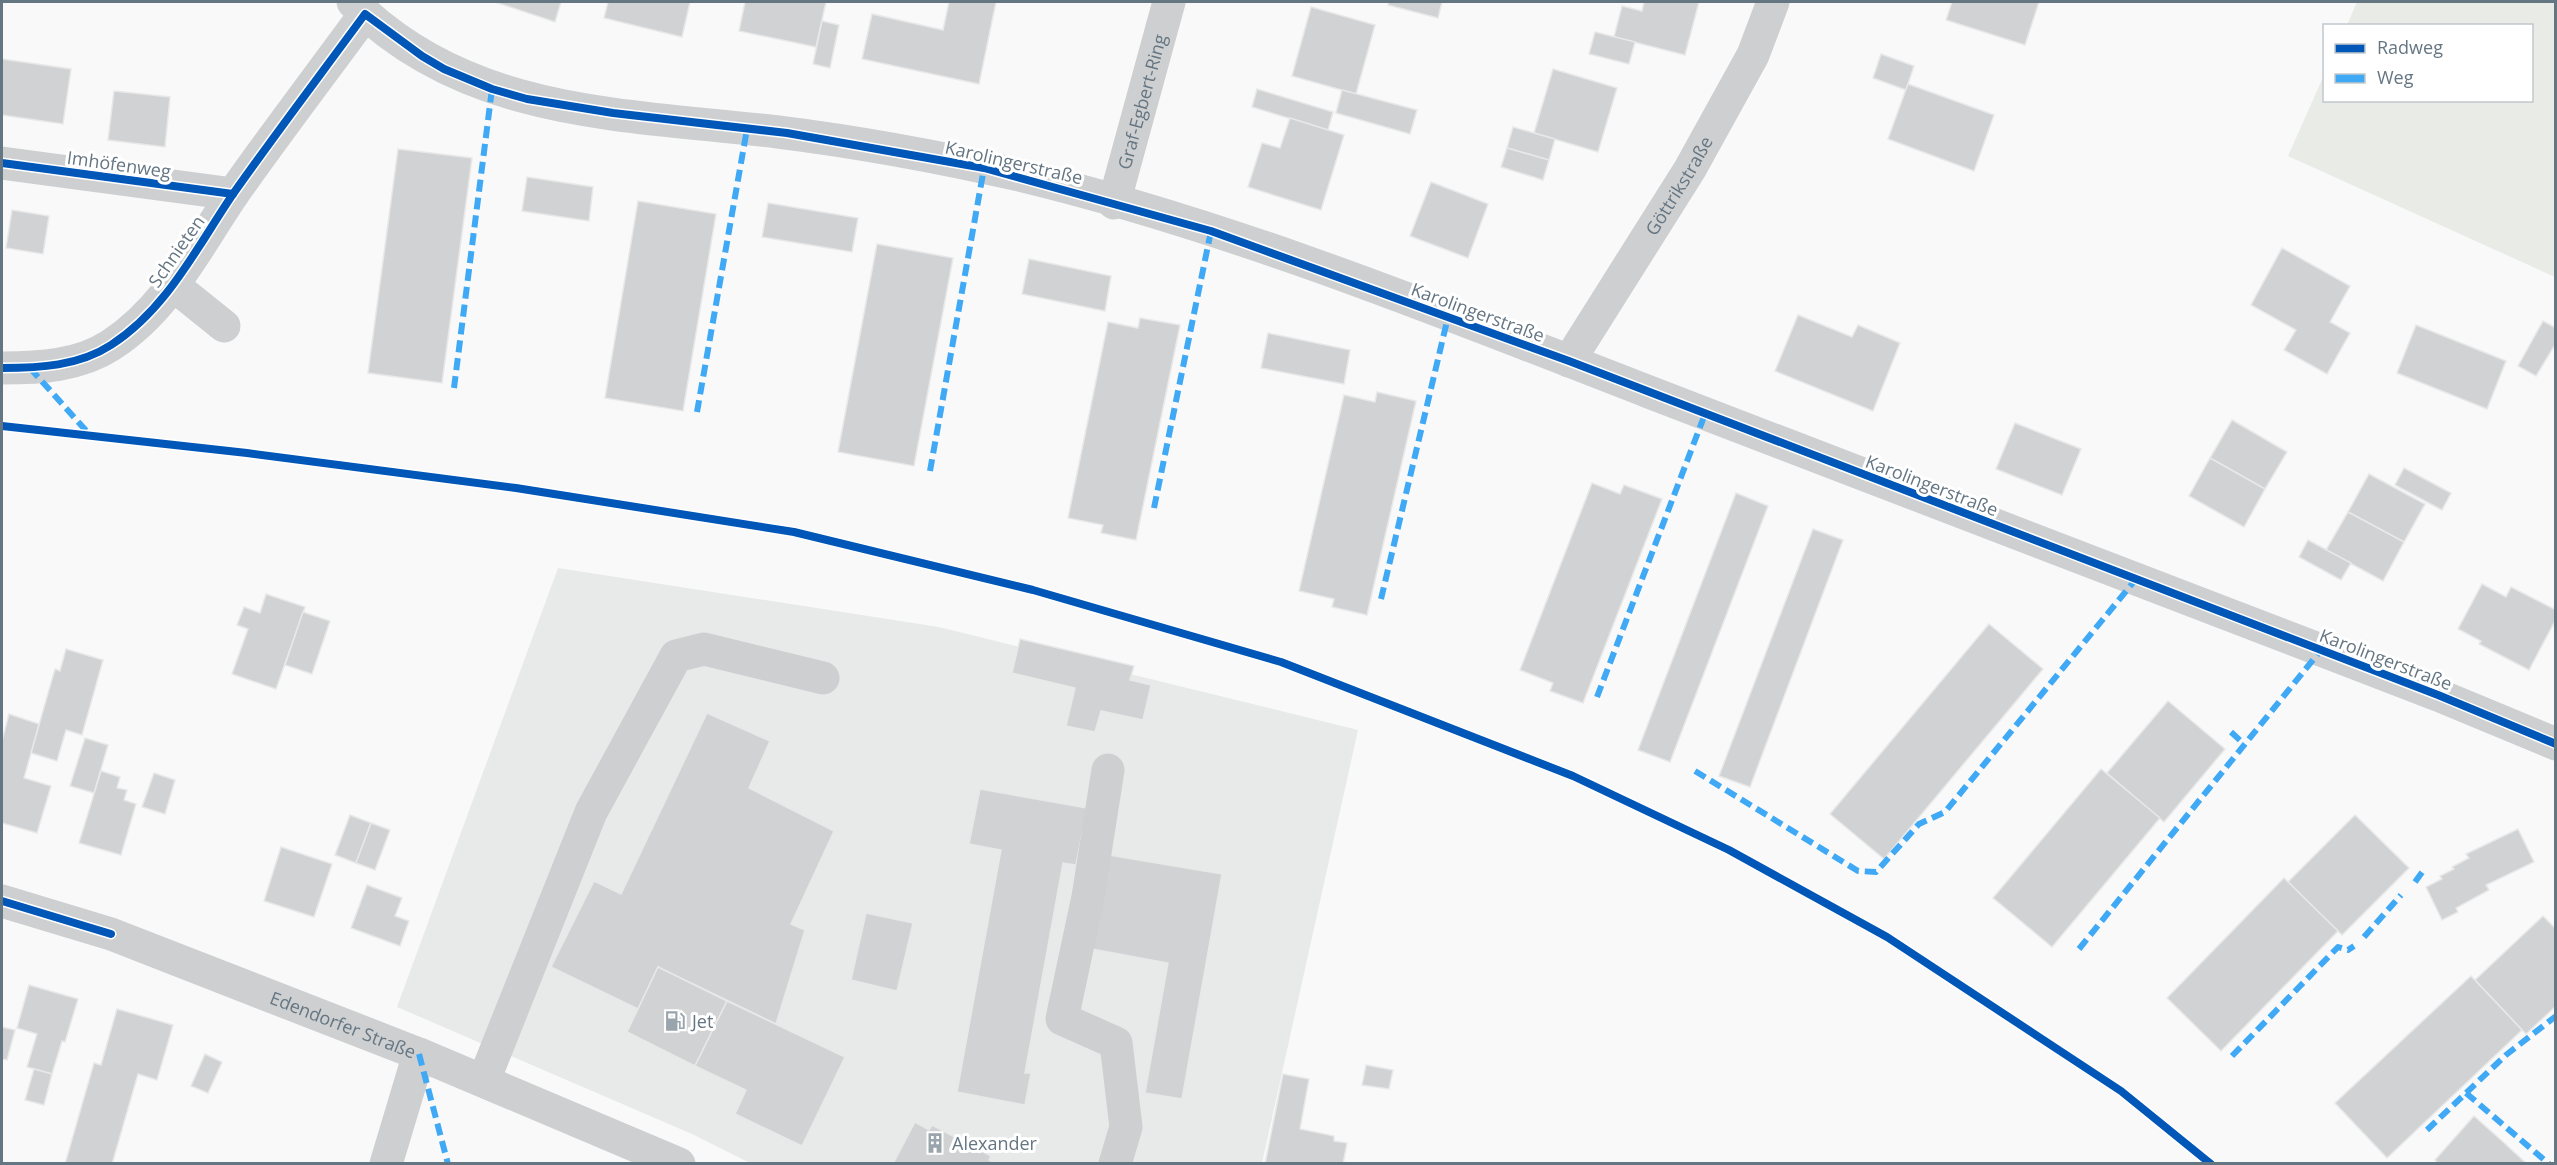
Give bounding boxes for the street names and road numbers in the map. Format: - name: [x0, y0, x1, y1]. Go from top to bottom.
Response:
- street label: Graf-Egbert-Ring: [1112, 31, 1172, 172]
- street label: Göttrikstraße: [1639, 132, 1718, 240]
- street label: Karolingerstraße: [943, 135, 1085, 189]
- street label: Imhöfenweg: [66, 145, 173, 183]
- street label: Schnieten: [142, 210, 210, 292]
- street label: Karolingerstraße: [1408, 277, 1548, 347]
- street label: Karolingerstraße: [1862, 449, 2002, 521]
- street label: Karolingerstraße: [2316, 623, 2456, 695]
- street label: Edendorfer Straße: [267, 985, 420, 1064]

